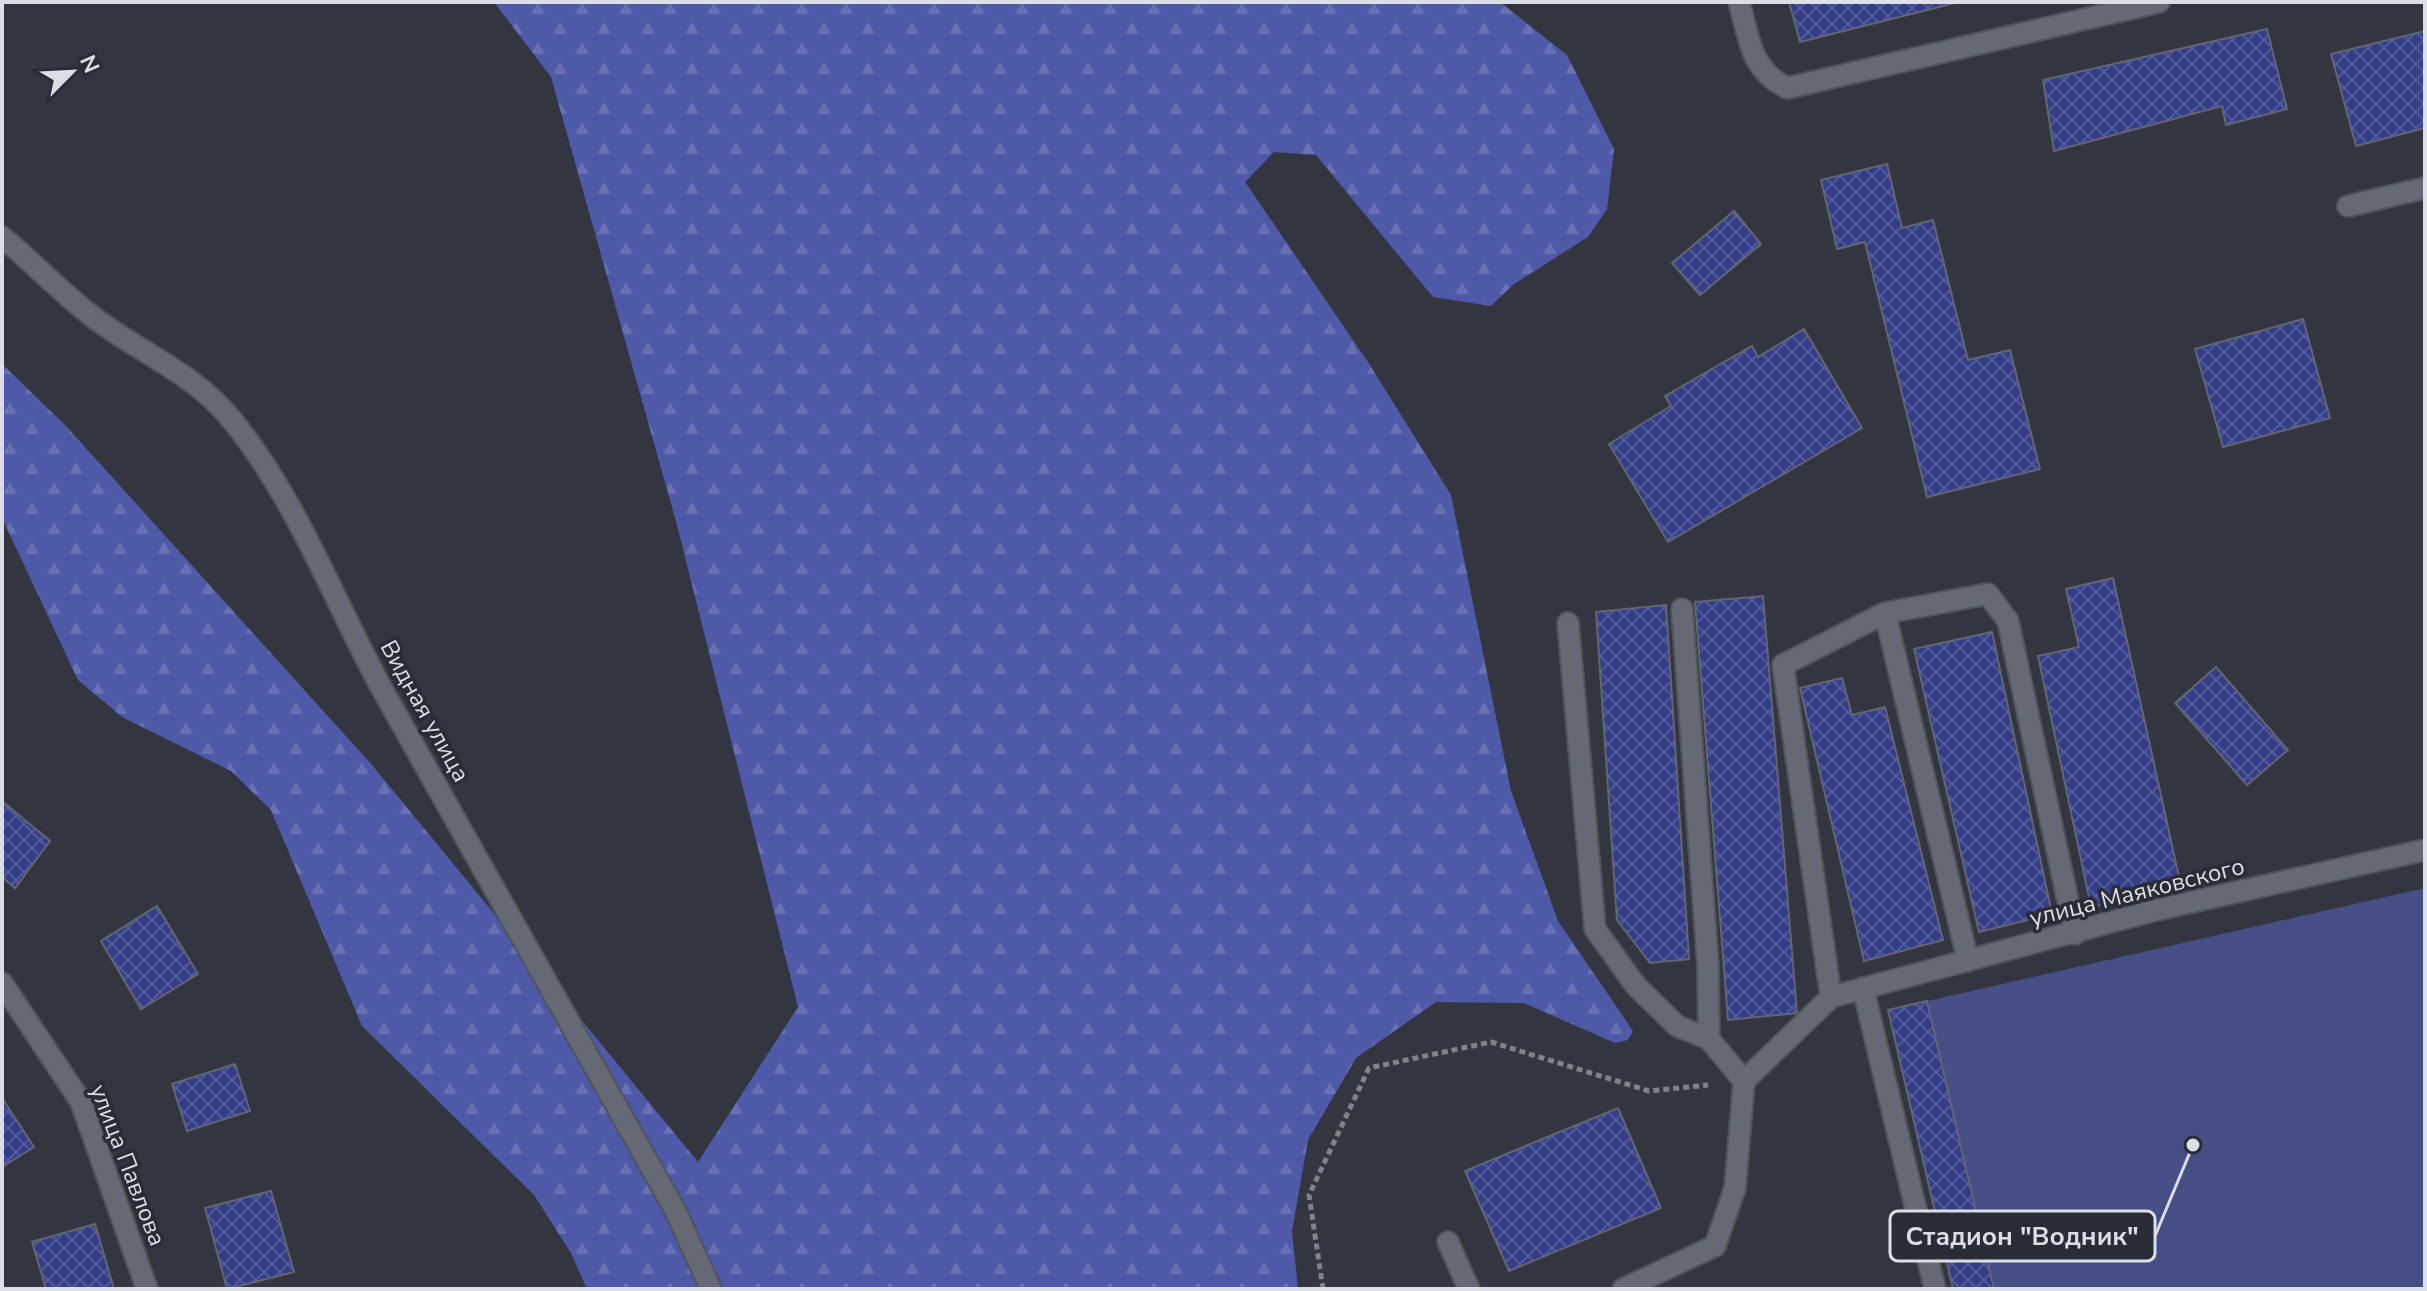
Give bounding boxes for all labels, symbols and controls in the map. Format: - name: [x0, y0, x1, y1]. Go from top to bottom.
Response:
- north arrow: [32, 32, 112, 112]
- text: N: [72, 51, 106, 78]
- street label: Видная улица: [373, 634, 477, 788]
- street label: улица Маяковского: [2026, 850, 2248, 934]
- street label: улица Павлова: [82, 1080, 174, 1250]
- callout: Стадион "Водник": [1890, 1211, 2155, 1261]
- text: Стадион "Водник": [1905, 1219, 2139, 1254]

